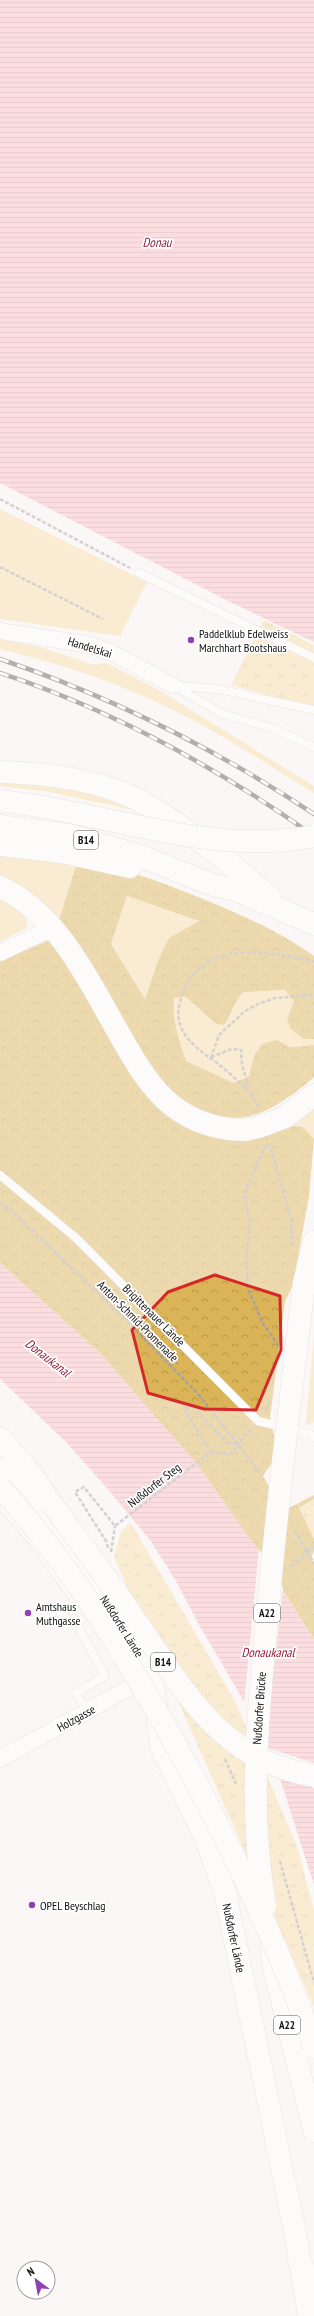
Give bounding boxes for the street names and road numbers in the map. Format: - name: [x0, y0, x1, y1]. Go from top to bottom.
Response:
- street label: Handelskai: [66, 633, 114, 661]
- road number: B14: [74, 831, 98, 849]
- street label: Anton-Schmid-Promenade: [94, 1277, 182, 1365]
- street label: Brigittenauer Lände: [120, 1281, 188, 1349]
- street label: Nußdorfer Steg: [124, 1460, 184, 1510]
- street label: Nußdorfer Lände: [97, 1592, 147, 1660]
- road number: A22: [254, 1604, 280, 1622]
- road number: B14: [151, 1653, 175, 1671]
- street label: Nußdorfer Brücke: [249, 1671, 269, 1745]
- street label: Holzgasse: [54, 1701, 98, 1735]
- street label: Nußdorfer Lände: [219, 1902, 249, 1974]
- road number: A22: [274, 2016, 300, 2034]

